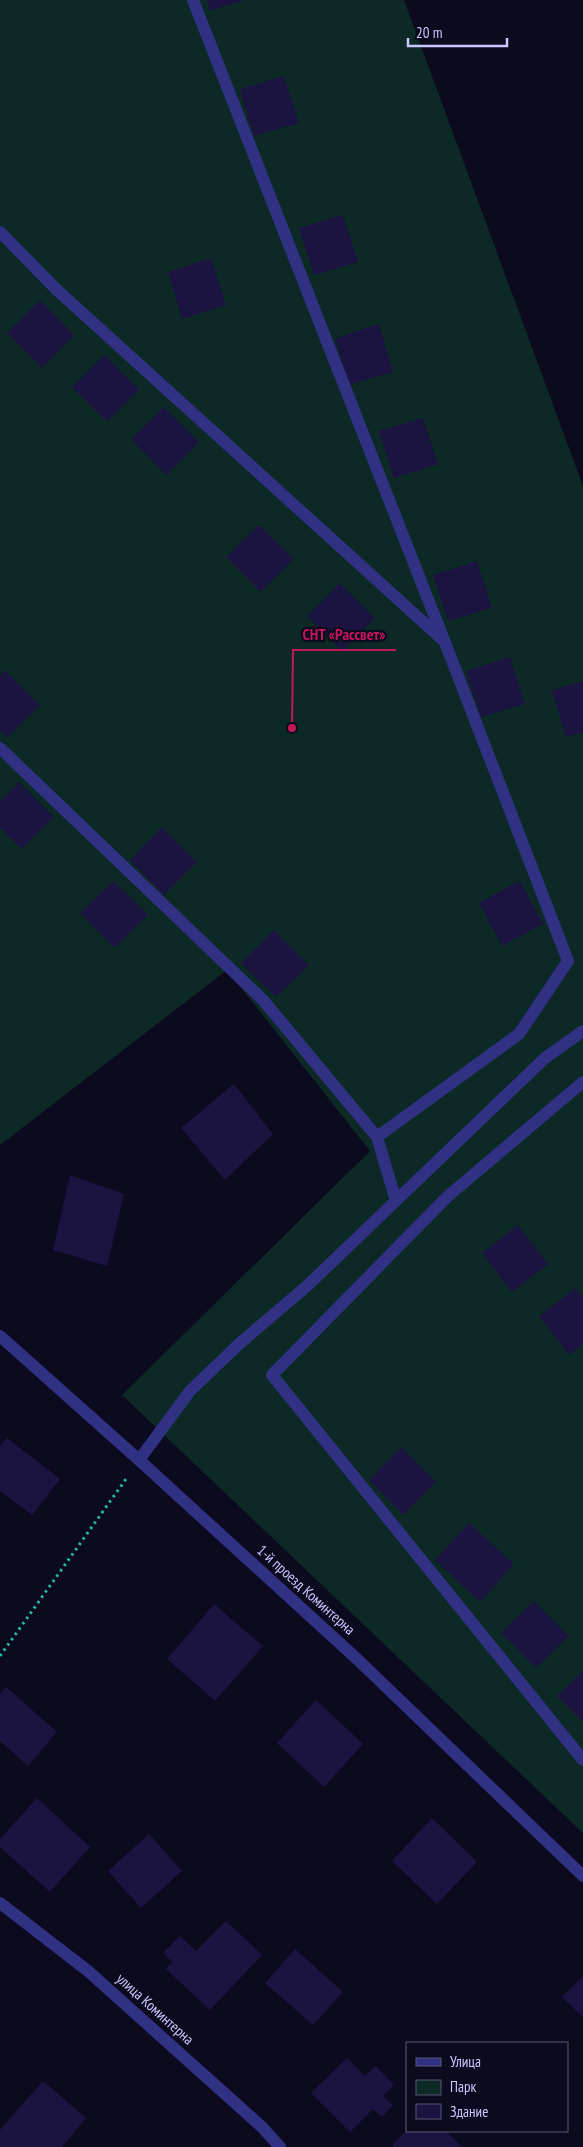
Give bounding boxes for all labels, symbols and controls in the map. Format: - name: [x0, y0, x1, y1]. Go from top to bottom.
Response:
- scale bar: [408, 15, 507, 47]
- text: 20 m: [416, 23, 442, 42]
- callout: СНТ «Рассвет»: [293, 619, 396, 650]
- text: СНТ «Рассвет»: [302, 624, 386, 644]
- street label: 1-й проезд Коминтерна: [253, 1541, 359, 1639]
- street label: улица Коминтерна: [113, 1969, 198, 2048]
- legend: [406, 2042, 568, 2132]
- text: Улица: [450, 2052, 481, 2071]
- text: Парк: [450, 2077, 476, 2096]
- text: Здание: [450, 2102, 488, 2121]

